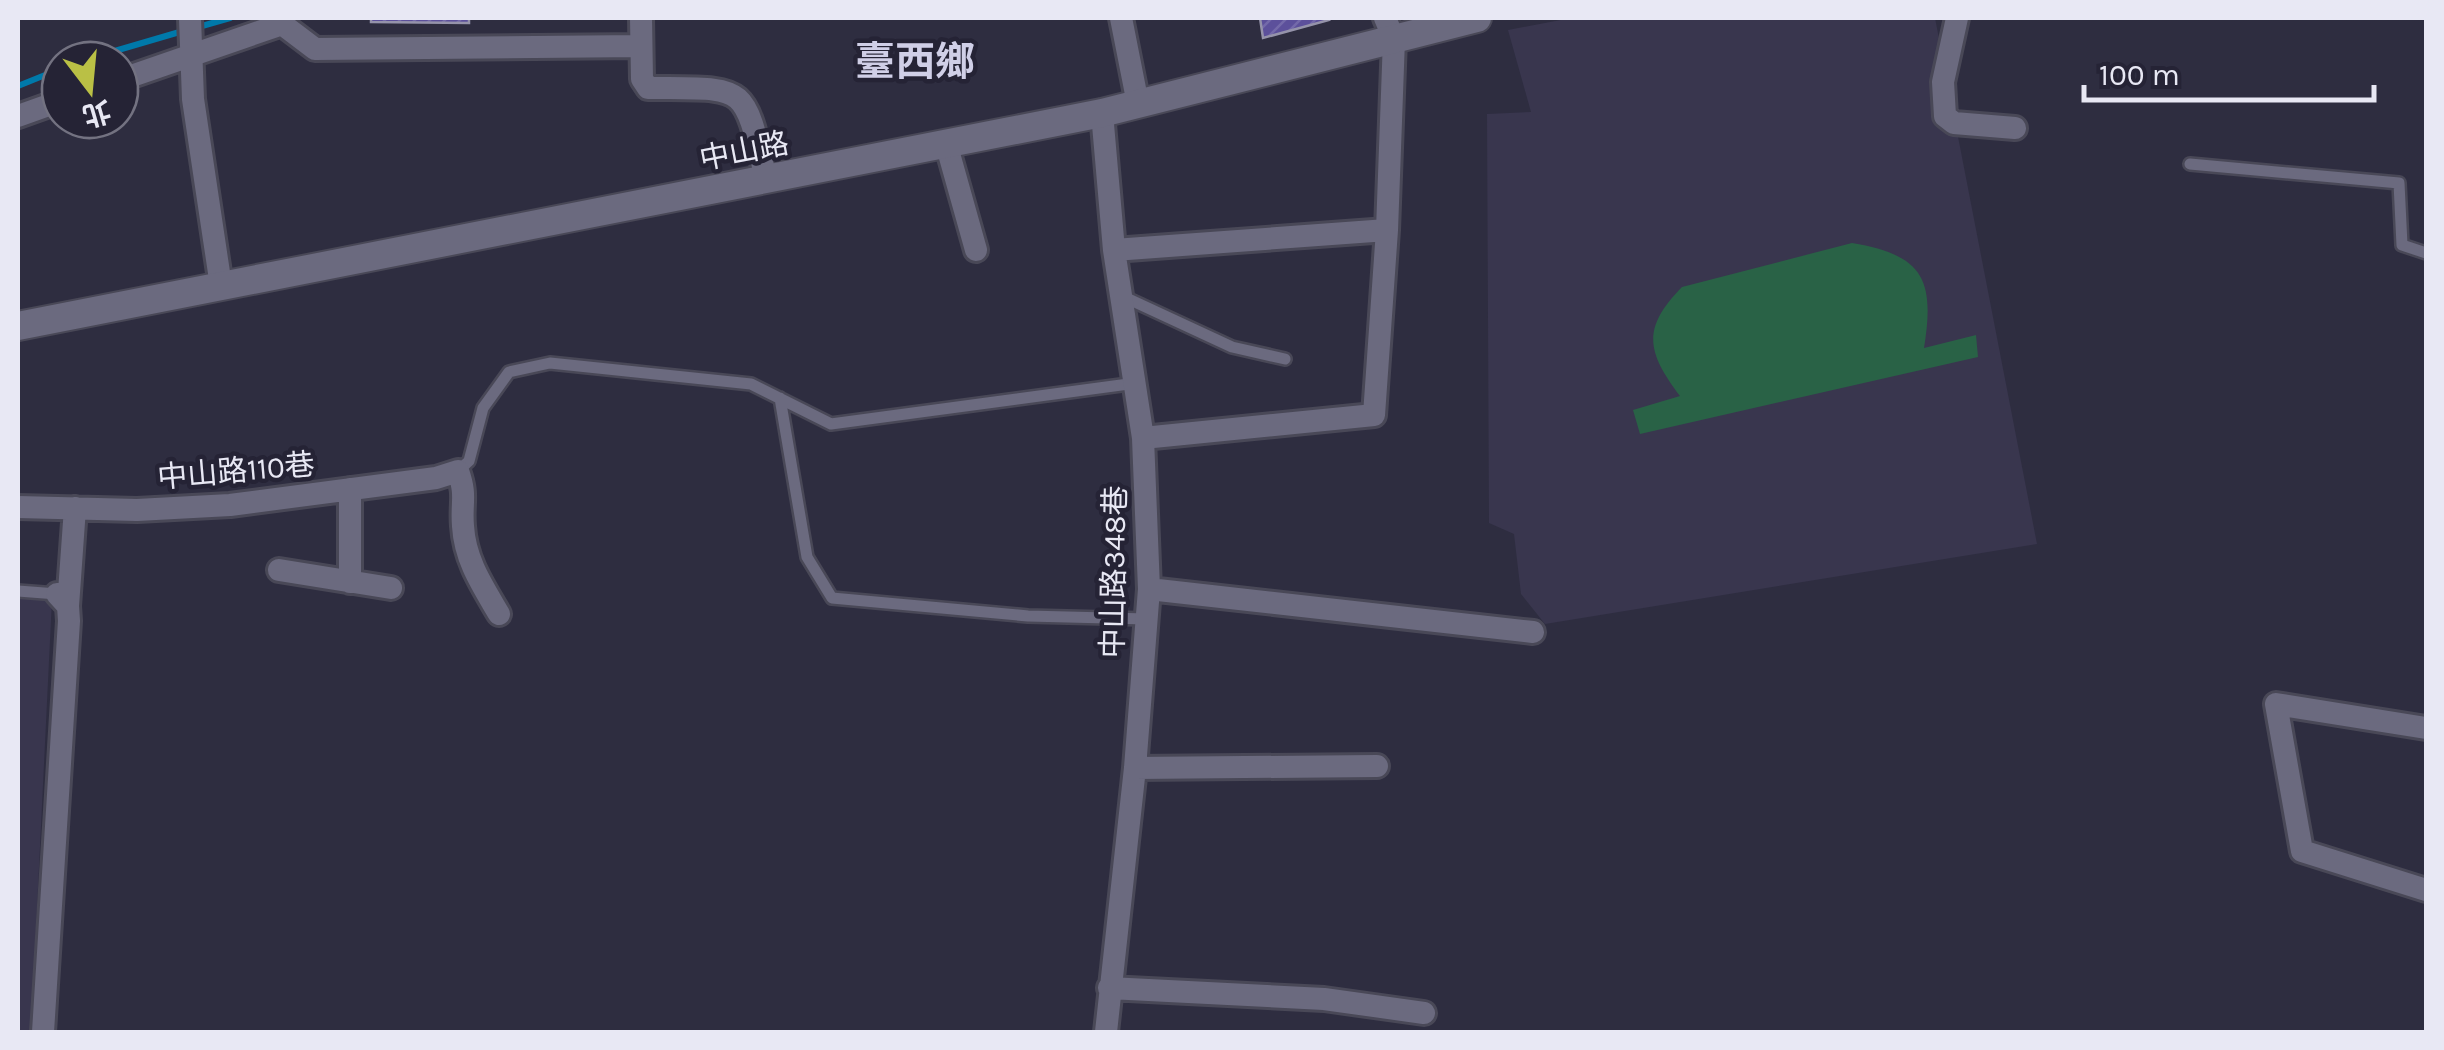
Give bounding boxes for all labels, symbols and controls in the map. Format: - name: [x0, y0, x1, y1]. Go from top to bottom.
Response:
- district label: 臺西鄉: [855, 38, 975, 85]
- north arrow: [40, 40, 140, 140]
- scale bar: [2084, 40, 2374, 102]
- text: 100 m: [2099, 57, 2180, 93]
- text: 北: [79, 94, 115, 133]
- street label: 中山路: [696, 125, 792, 177]
- street label: 中山路110巷: [156, 446, 316, 496]
- street label: 中山路348巷: [1094, 485, 1134, 659]

